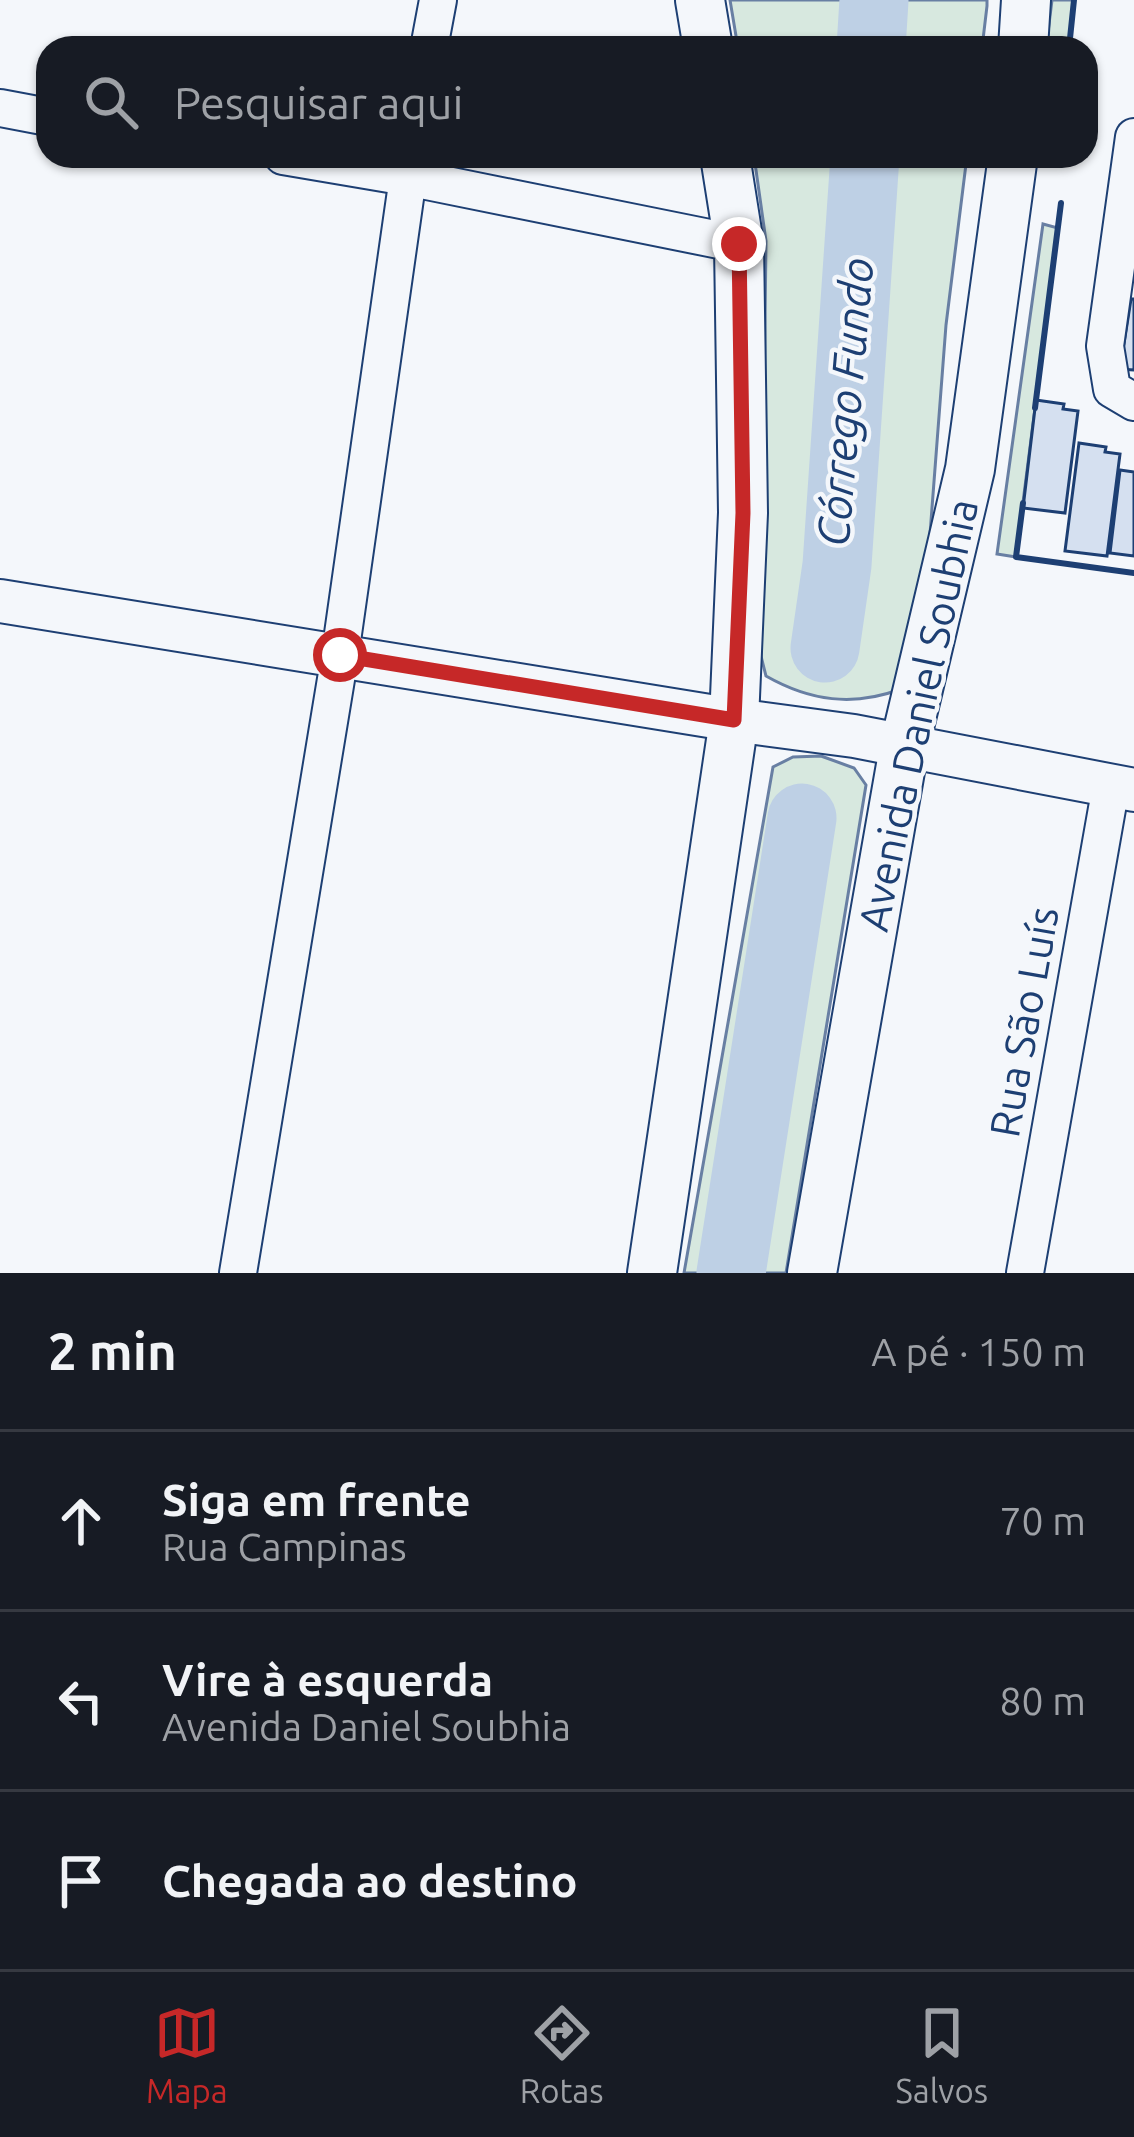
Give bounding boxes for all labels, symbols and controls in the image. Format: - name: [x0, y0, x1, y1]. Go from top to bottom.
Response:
- search box: [36, 36, 1098, 168]
- icon: search: [78, 69, 144, 135]
- text: Pesquisar aqui: [174, 77, 463, 128]
- route end: [712, 217, 766, 271]
- water label: Córrego Fundo: [806, 255, 883, 548]
- street label: Avenida Daniel Soubhia: [849, 495, 986, 935]
- route start: [313, 628, 367, 682]
- street label: Rua São Luís: [980, 903, 1067, 1141]
- text: 2 min: [48, 1322, 177, 1380]
- text: A pé · 150 m: [871, 1330, 1086, 1373]
- text: Siga em frente: [162, 1474, 471, 1525]
- icon: ahead: [48, 1488, 114, 1554]
- text: 70 m: [999, 1499, 1086, 1542]
- text: Rua Campinas: [162, 1525, 407, 1568]
- text: Vire à esquerda: [162, 1654, 493, 1705]
- icon: left: [48, 1668, 114, 1734]
- text: 80 m: [999, 1679, 1086, 1722]
- text: Avenida Daniel Soubhia: [162, 1705, 571, 1748]
- icon: arrive: [48, 1848, 114, 1914]
- text: Chegada ao destino: [162, 1855, 578, 1906]
- tab: Mapa: [146, 2000, 228, 2109]
- tab: Rotas: [520, 2000, 604, 2109]
- tab: Salvos: [895, 2000, 988, 2109]

